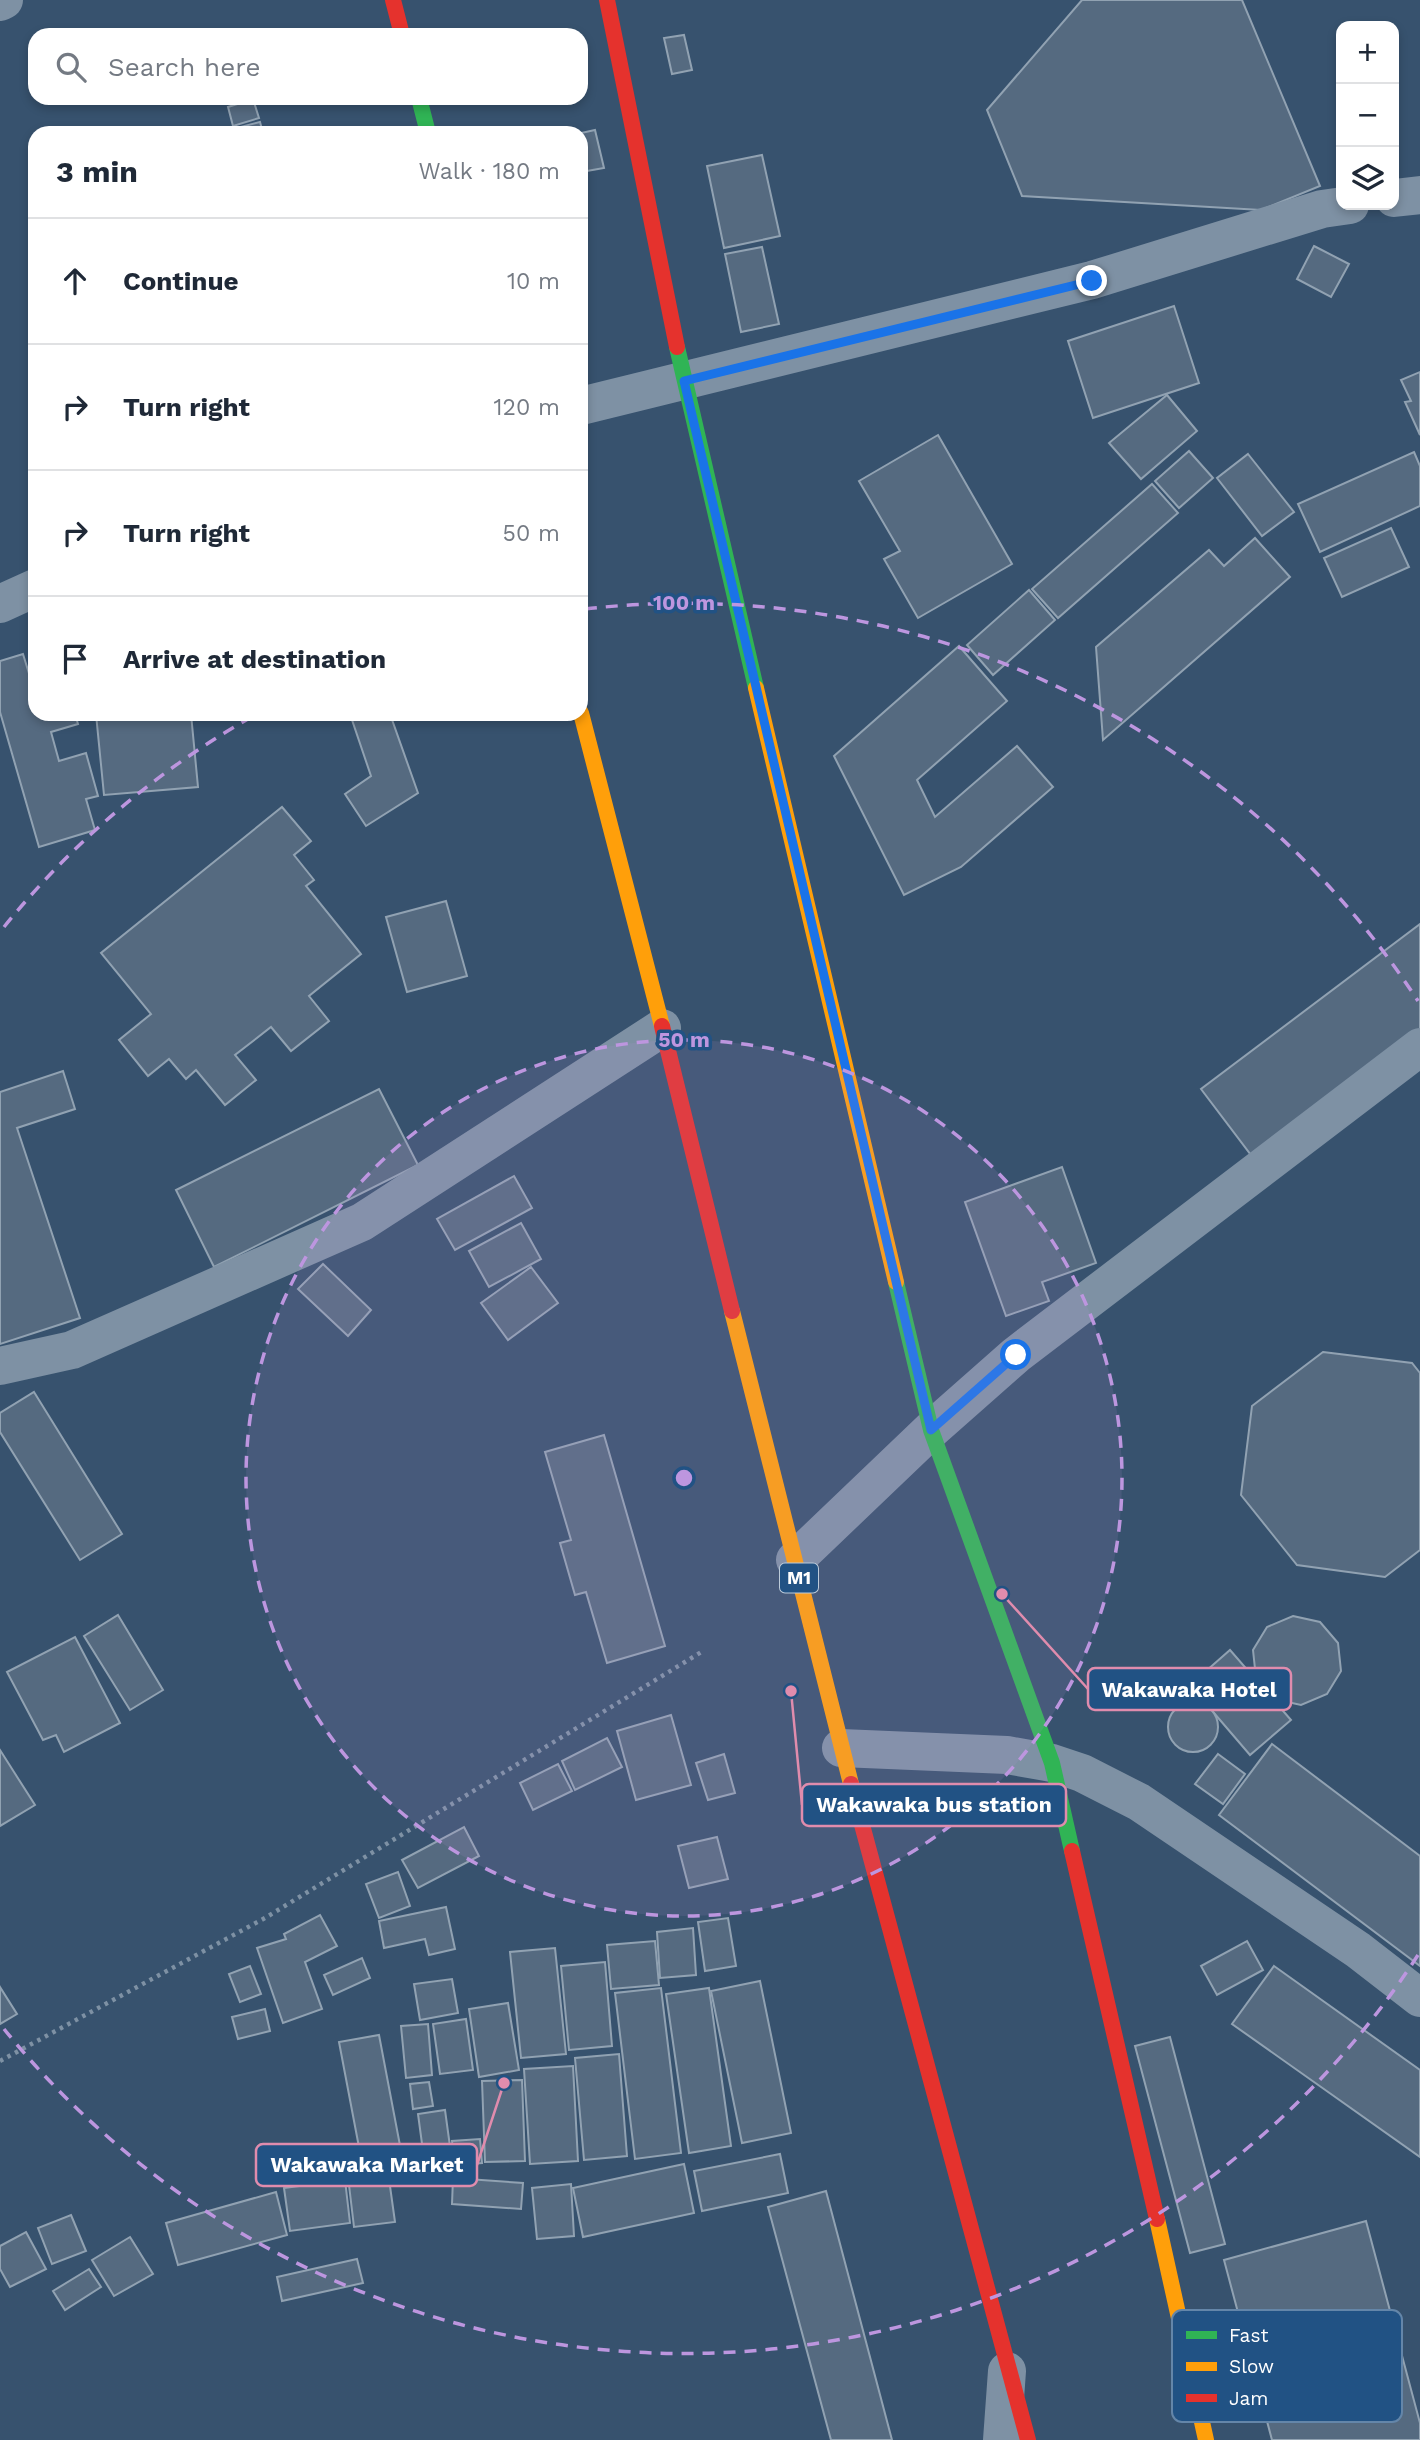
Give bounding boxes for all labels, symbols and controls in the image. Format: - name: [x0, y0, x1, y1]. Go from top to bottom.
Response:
- map controls: [1336, 21, 1399, 210]
- button: +: [1336, 21, 1399, 84]
- search box: [28, 28, 588, 105]
- icon: search: [52, 48, 90, 86]
- text: Search here: [108, 52, 260, 82]
- button: −: [1336, 84, 1399, 147]
- button: layers: [1336, 147, 1399, 210]
- text: 3 min: [56, 154, 138, 189]
- text: Walk · 180 m: [419, 158, 560, 185]
- icon: ahead: [56, 262, 94, 300]
- route end: [1076, 265, 1107, 296]
- text: Continue: [123, 266, 239, 296]
- text: 10 m: [507, 268, 560, 295]
- icon: right: [56, 388, 94, 426]
- text: Turn right: [123, 392, 250, 422]
- text: 120 m: [494, 394, 560, 421]
- icon: right: [56, 514, 94, 552]
- text: Turn right: [123, 518, 250, 548]
- text: 50 m: [503, 520, 560, 547]
- text: 100 m: [653, 590, 715, 615]
- icon: arrive: [56, 640, 94, 678]
- text: Arrive at destination: [123, 644, 386, 674]
- text: 50 m: [658, 1027, 710, 1052]
- route start: [1000, 1339, 1031, 1370]
- centre of rings: [672, 1466, 696, 1490]
- road number: M1: [780, 1563, 818, 1592]
- callout: Wakawaka Hotel: [1088, 1668, 1291, 1710]
- text: Wakawaka Hotel: [1101, 1677, 1277, 1702]
- callout: Wakawaka bus station: [802, 1784, 1066, 1826]
- text: Wakawaka bus station: [816, 1792, 1052, 1817]
- callout: Wakawaka Market: [256, 2144, 477, 2186]
- text: Wakawaka Market: [271, 2152, 463, 2177]
- legend: [1172, 2310, 1402, 2422]
- text: Fast: [1229, 2324, 1268, 2347]
- text: Slow: [1229, 2355, 1274, 2378]
- text: Jam: [1229, 2387, 1268, 2410]

